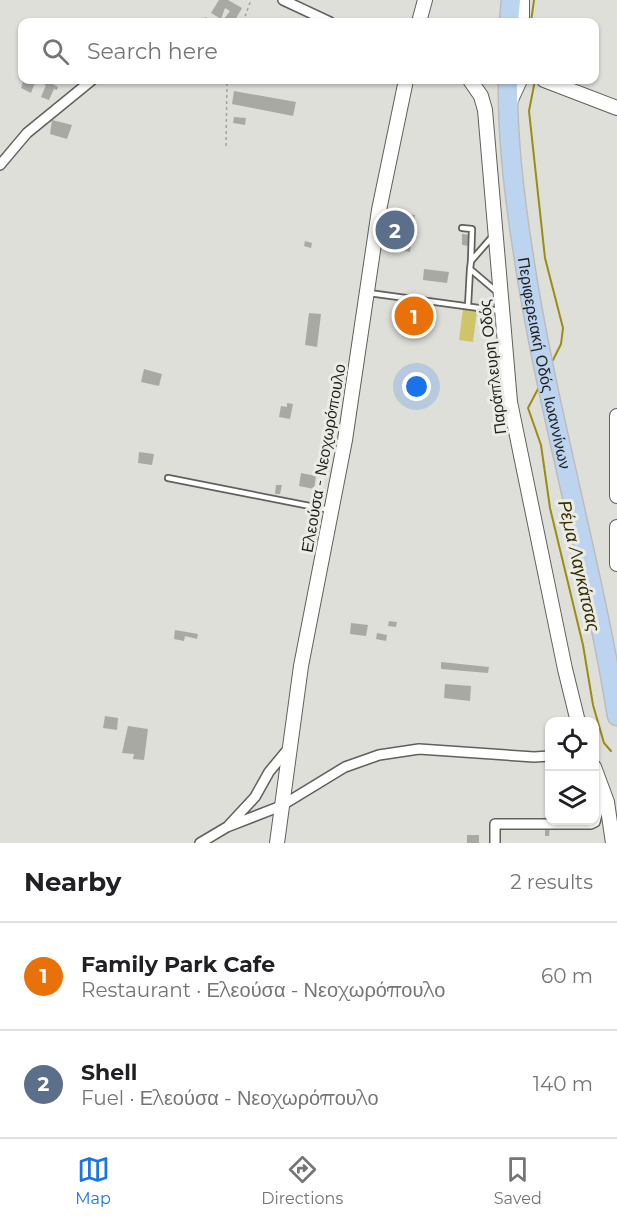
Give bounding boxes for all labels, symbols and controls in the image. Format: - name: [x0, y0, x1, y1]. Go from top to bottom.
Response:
- search box: [18, 18, 599, 84]
- icon: search: [39, 35, 72, 68]
- text: Search here: [87, 38, 218, 65]
- pin: 2: [376, 208, 414, 252]
- street label: Περιφερειακή Οδός Ιωαννίνων: [514, 256, 575, 471]
- pin: 1: [394, 294, 434, 338]
- street label: Παράπλευρη Οδός: [475, 298, 510, 435]
- street label: Ελεούσα - Νεοχωρόπουλο: [298, 362, 349, 554]
- your location: [402, 372, 431, 401]
- water label: Ρέμα Λαγκάτσας: [553, 498, 605, 634]
- map controls: [545, 717, 599, 825]
- button: locate: [545, 717, 599, 771]
- button: layers: [545, 771, 599, 825]
- text: Nearby: [24, 866, 121, 898]
- text: 2 results: [510, 870, 593, 894]
- text: Family Park Cafe: [81, 951, 275, 978]
- text: 1: [40, 964, 47, 988]
- text: 60 m: [541, 964, 593, 988]
- text: Restaurant · Ελεούσα - Νεοχωρόπουλο: [81, 978, 445, 1002]
- text: Shell: [81, 1059, 137, 1086]
- text: 2: [38, 1072, 49, 1096]
- text: 140 m: [533, 1072, 593, 1096]
- text: Fuel · Ελεούσα - Νεοχωρόπουλο: [81, 1086, 379, 1110]
- tab: Map: [75, 1153, 111, 1208]
- tab: Directions: [261, 1153, 343, 1208]
- tab: Saved: [494, 1153, 542, 1208]

